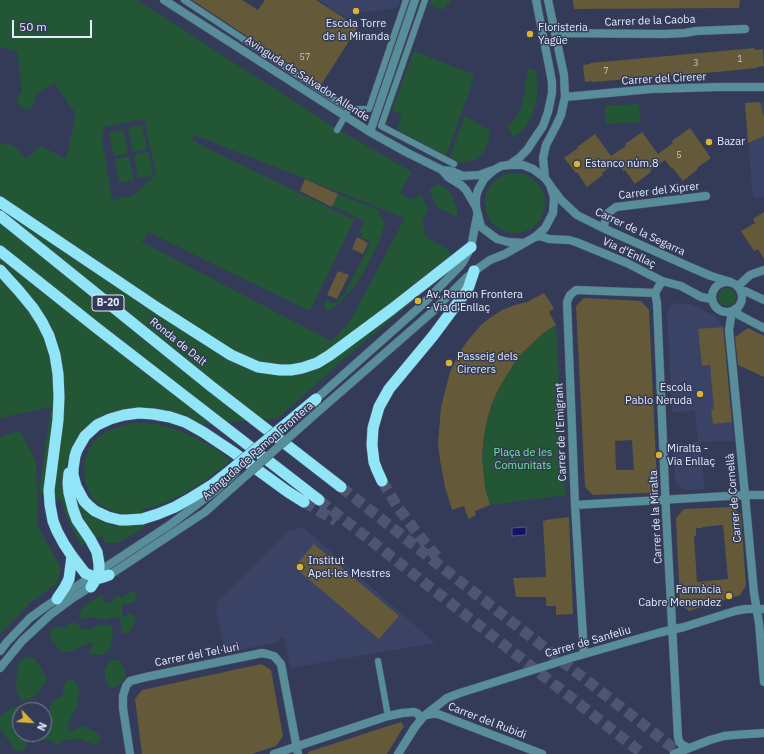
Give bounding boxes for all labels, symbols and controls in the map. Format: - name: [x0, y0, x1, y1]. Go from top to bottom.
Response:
- marker: Escola Torre de la Miranda: [351, 6, 361, 16]
- scale bar: [14, 12, 94, 38]
- street label: Carrer de la Caoba: [604, 13, 696, 29]
- place label: Escola Torre de la Miranda: [323, 17, 389, 43]
- text: 50 m: [19, 19, 47, 34]
- place label: Floristeria Yagüe: [538, 21, 588, 47]
- marker: Floristeria Yagüe: [525, 29, 535, 39]
- street label: Avinguda de Salvador Allende: [242, 34, 372, 124]
- house number: 57: [300, 52, 310, 62]
- house number: 1: [737, 54, 743, 64]
- house number: 3: [693, 58, 699, 68]
- house number: 7: [603, 66, 609, 76]
- street label: Carrer del Cirerer: [621, 70, 707, 88]
- place label: Bazar: [717, 135, 745, 149]
- marker: Bazar: [704, 137, 714, 147]
- house number: 5: [676, 150, 682, 160]
- place label: Estanco núm.8: [585, 157, 659, 171]
- marker: Estanco núm.8: [572, 159, 582, 169]
- street label: Carrer del Xiprer: [618, 179, 700, 203]
- street label: Carrer de la Segarra: [593, 205, 687, 259]
- street label: Via d'Enllaç: [600, 235, 658, 271]
- place label: Av. Ramon Frontera - Via d'Enllaç: [426, 288, 523, 314]
- road number: B-20: [92, 295, 124, 311]
- marker: Av. Ramon Frontera - Via d'Enllaç: [413, 296, 423, 306]
- street label: Ronda de Dalt: [147, 315, 209, 369]
- place label: Passeig dels Cirerers: [457, 350, 518, 376]
- marker: Passeig dels Cirerers: [444, 358, 454, 368]
- place label: Escola Pablo Neruda: [625, 381, 692, 407]
- street label: Carrer de l'Emigrant: [553, 382, 569, 482]
- marker: Escola Pablo Neruda: [695, 389, 705, 399]
- street label: Avinguda de Ramon Frontera: [200, 399, 316, 503]
- place label: Miralta - Via Enllaç: [667, 442, 715, 468]
- park label: Plaça de les Comunitats: [494, 446, 552, 472]
- marker: Miralta - Via Enllaç: [654, 450, 664, 460]
- street label: Carrer de Cornellà: [724, 453, 744, 543]
- street label: Carrer de la Miralta: [647, 470, 665, 564]
- place label: Institut Apel·les Mestres: [308, 554, 391, 580]
- marker: Institut Apel·les Mestres: [295, 562, 305, 572]
- place label: Farmàcia Cabre Menendez: [638, 583, 721, 609]
- marker: Farmàcia Cabre Menendez: [724, 591, 734, 601]
- street label: Carrer de Sanfeliu: [544, 623, 632, 661]
- street label: Carrer del Tel·luri: [154, 640, 240, 670]
- street label: Carrer del Rubidi: [446, 700, 528, 742]
- north arrow: [12, 702, 52, 742]
- text: N: [34, 720, 50, 733]

